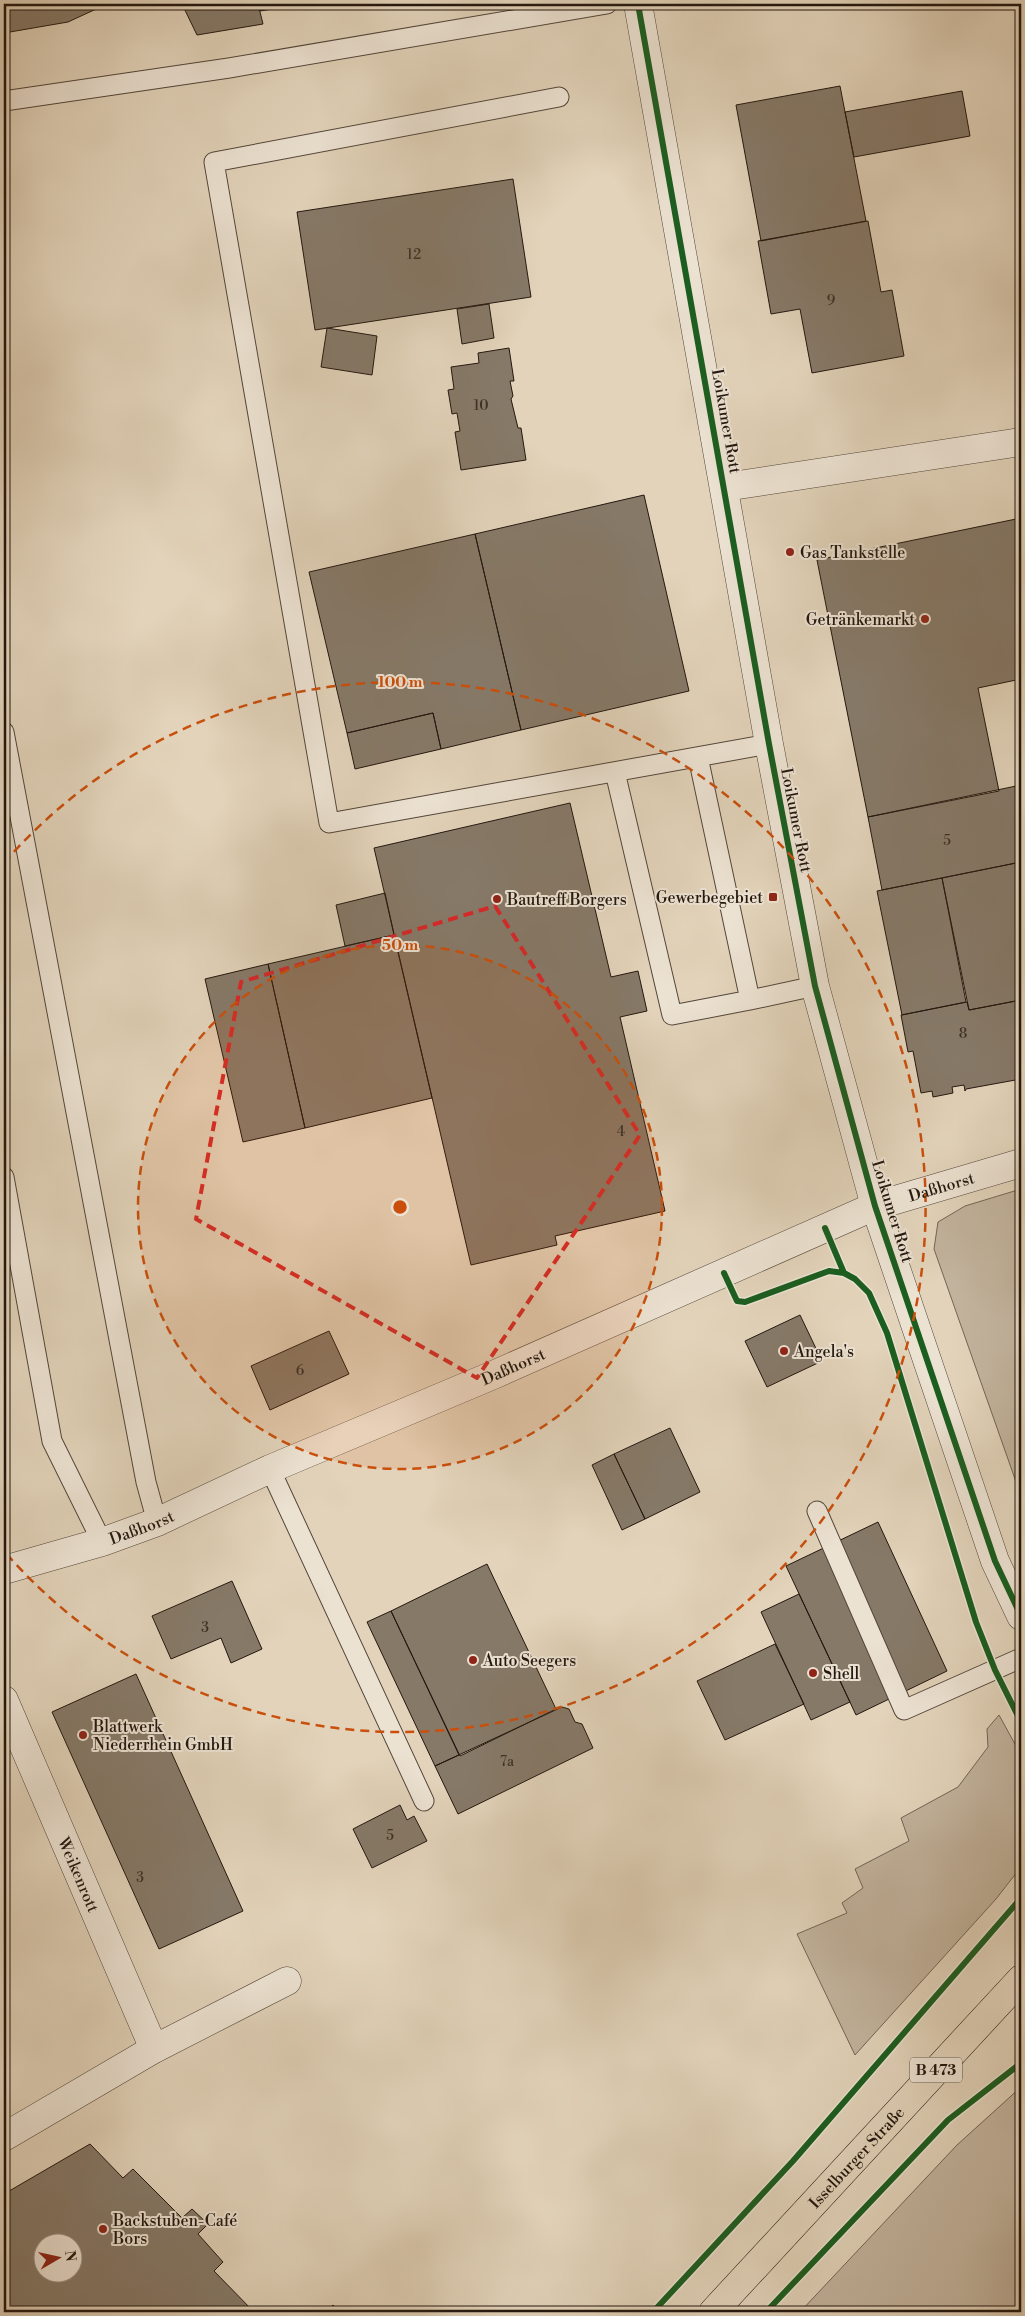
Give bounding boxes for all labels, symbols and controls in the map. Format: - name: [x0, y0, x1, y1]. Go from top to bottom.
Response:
- house number: 12: [407, 246, 421, 264]
- house number: 9: [827, 292, 835, 310]
- street label: Loikumer Rott: [707, 367, 745, 476]
- house number: 10: [474, 397, 488, 415]
- place label: Gas Tankstelle: [800, 543, 905, 563]
- marker: Gas Tankstelle: [784, 546, 796, 558]
- place label: Getränkemarkt: [806, 610, 915, 630]
- marker: Getränkemarkt: [919, 613, 931, 625]
- text: 100 m: [378, 673, 423, 692]
- street label: Loikumer Rott: [776, 766, 816, 875]
- house number: 5: [943, 832, 951, 850]
- place label: Gewerbegebiet: [656, 888, 763, 908]
- place label: Bautreff Borgers: [506, 890, 627, 910]
- marker: Gewerbegebiet: [767, 891, 779, 903]
- marker: Bautreff Borgers: [491, 893, 503, 905]
- text: 50 m: [382, 936, 418, 955]
- house number: 8: [959, 1025, 967, 1043]
- house number: 4: [617, 1123, 625, 1141]
- street label: Loikumer Rott: [867, 1158, 917, 1265]
- street label: Daßhorst: [906, 1168, 977, 1207]
- centre of rings: [391, 1198, 409, 1216]
- place label: Angela's: [793, 1342, 854, 1362]
- street label: Daßhorst: [478, 1344, 549, 1390]
- marker: Angela's: [778, 1345, 790, 1357]
- house number: 6: [296, 1362, 305, 1380]
- street label: Daßhorst: [107, 1506, 178, 1550]
- house number: 3: [201, 1619, 209, 1637]
- place label: Auto Seegers: [482, 1651, 576, 1671]
- marker: Auto Seegers: [467, 1654, 479, 1666]
- place label: Shell: [823, 1664, 860, 1684]
- marker: Shell: [807, 1667, 819, 1679]
- place label: Blattwerk Niederrhein GmbH: [92, 1717, 233, 1755]
- marker: Blattwerk Niederrhein GmbH: [77, 1729, 89, 1741]
- house number: 7a: [500, 1753, 515, 1771]
- house number: 5: [386, 1827, 394, 1845]
- street label: Weikenrott: [53, 1833, 103, 1916]
- house number: 3: [136, 1869, 144, 1887]
- road number: B 473: [910, 2058, 962, 2082]
- street label: Isselburger Straße: [805, 2103, 909, 2213]
- place label: Backstuben-Café Bors: [112, 2211, 237, 2249]
- marker: Backstuben-Café Bors: [97, 2223, 109, 2235]
- north arrow: [32, 2234, 82, 2284]
- text: N: [60, 2249, 80, 2263]

